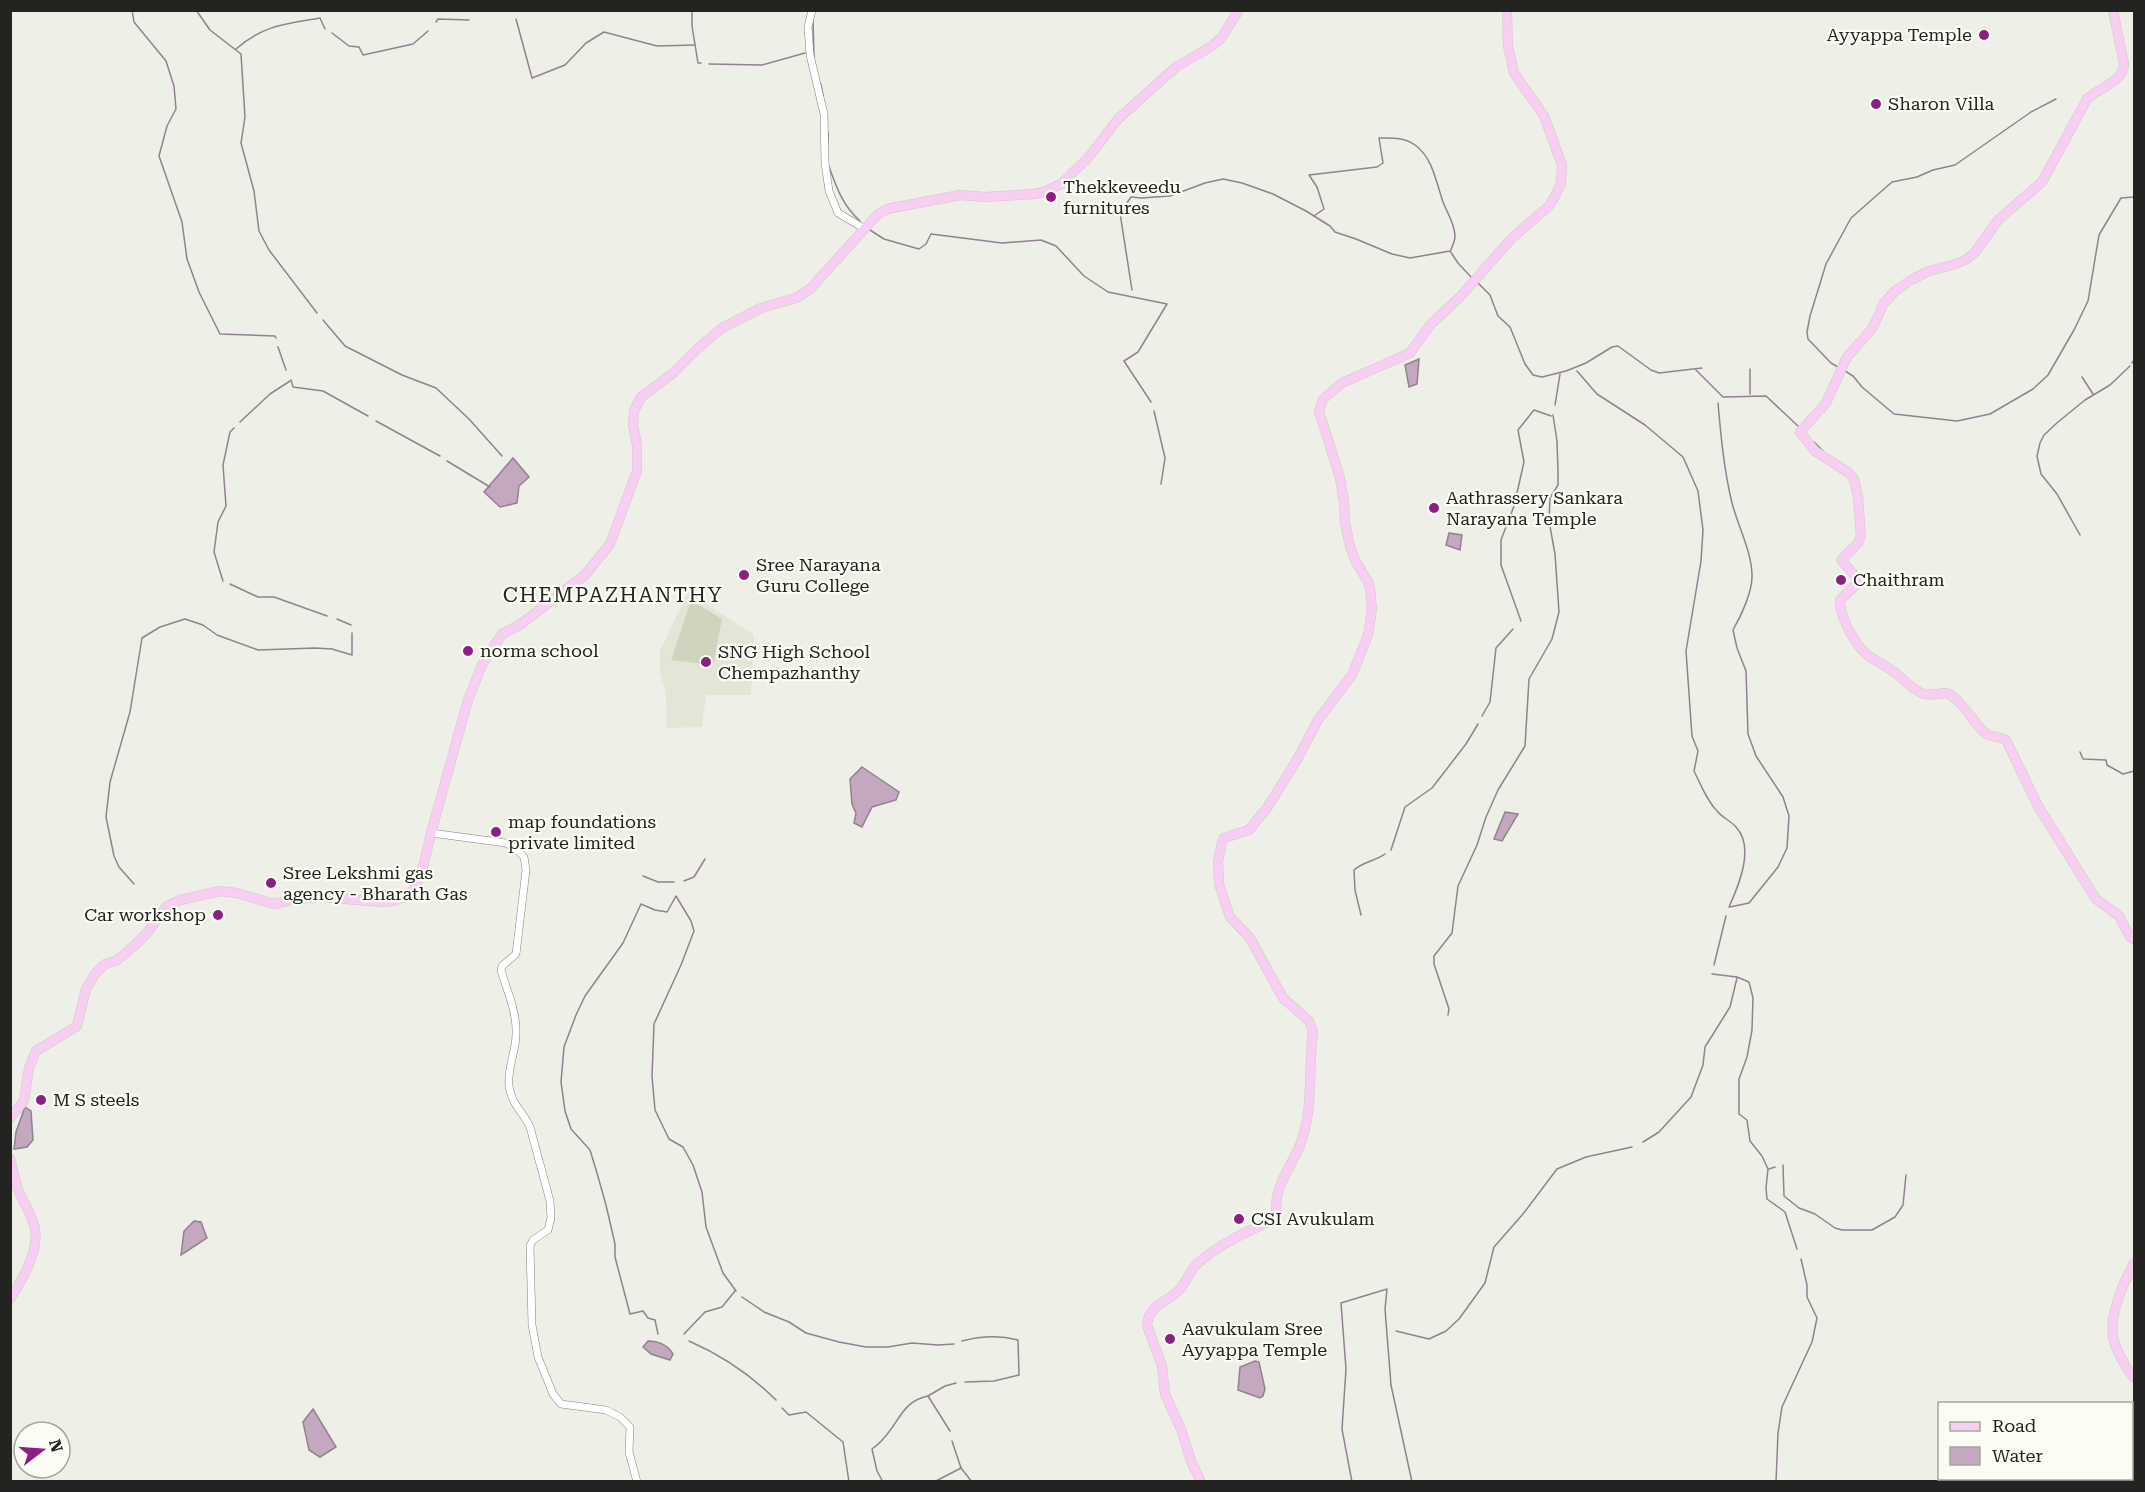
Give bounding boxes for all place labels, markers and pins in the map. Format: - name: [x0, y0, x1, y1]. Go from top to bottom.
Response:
- place label: Ayyappa Temple: [1827, 24, 1972, 45]
- marker: Ayyappa Temple: [1977, 28, 1991, 42]
- place label: Sharon Villa: [1888, 93, 1994, 114]
- marker: Sharon Villa: [1869, 97, 1883, 111]
- place label: Thekkeveedu furnitures: [1063, 176, 1181, 218]
- marker: Thekkeveedu furnitures: [1044, 190, 1058, 204]
- place label: Aathrassery Sankara Narayana Temple: [1446, 487, 1623, 529]
- marker: Aathrassery Sankara Narayana Temple: [1427, 501, 1441, 515]
- place label: Sree Narayana Guru College: [756, 554, 881, 596]
- marker: Sree Narayana Guru College: [737, 568, 751, 582]
- place label: Chaithram: [1853, 569, 1945, 590]
- marker: Chaithram: [1834, 573, 1848, 587]
- place label: norma school: [480, 640, 599, 661]
- place label: SNG High School Chempazhanthy: [718, 641, 871, 683]
- marker: norma school: [461, 644, 475, 658]
- marker: SNG High School Chempazhanthy: [699, 655, 713, 669]
- place label: map foundations private limited: [508, 811, 656, 853]
- marker: map foundations private limited: [489, 825, 503, 839]
- place label: Sree Lekshmi gas agency - Bharath Gas: [283, 862, 468, 904]
- marker: Sree Lekshmi gas agency - Bharath Gas: [264, 876, 278, 890]
- place label: Car workshop: [84, 904, 206, 925]
- marker: Car workshop: [211, 908, 225, 922]
- place label: M S steels: [53, 1089, 139, 1110]
- marker: M S steels: [34, 1093, 48, 1107]
- place label: CSI Avukulam: [1251, 1208, 1375, 1229]
- marker: CSI Avukulam: [1232, 1212, 1246, 1226]
- place label: Aavukulam Sree Ayyappa Temple: [1182, 1318, 1327, 1360]
- marker: Aavukulam Sree Ayyappa Temple: [1163, 1332, 1177, 1346]

